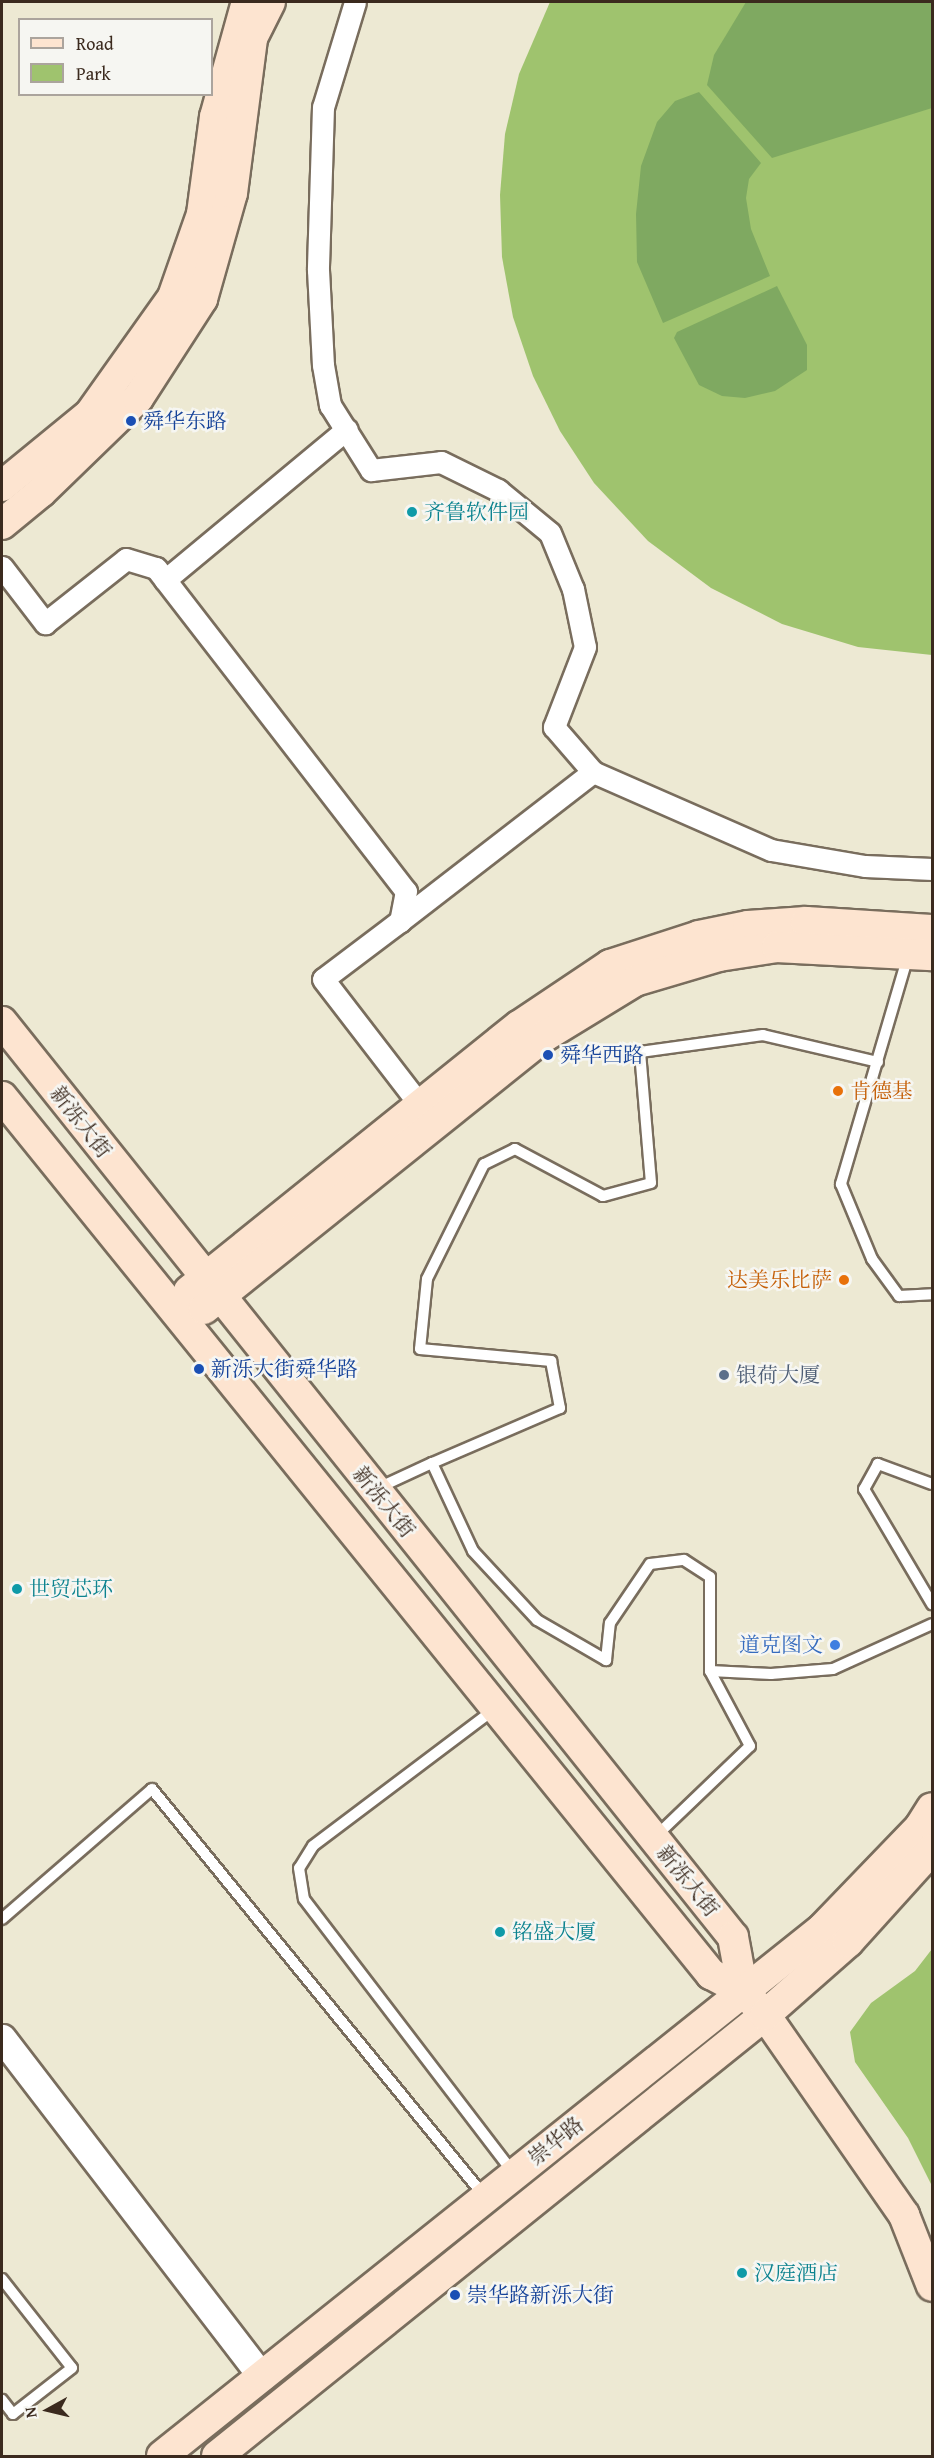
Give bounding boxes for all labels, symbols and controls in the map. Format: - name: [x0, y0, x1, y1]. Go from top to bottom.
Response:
- legend: [18, 18, 213, 96]
- text: Road: [76, 30, 114, 57]
- text: Park: [76, 60, 111, 87]
- place label: 舜华东路: [143, 408, 227, 434]
- marker: 舜华东路: [124, 414, 138, 428]
- place label: 齐鲁软件园: [424, 499, 529, 525]
- marker: 齐鲁软件园: [405, 505, 419, 519]
- place label: 舜华西路: [560, 1042, 644, 1068]
- marker: 舜华西路: [541, 1048, 555, 1062]
- place label: 肯德基: [850, 1078, 913, 1104]
- street label: 新泺大街: [45, 1081, 117, 1163]
- marker: 肯德基: [831, 1084, 845, 1098]
- place label: 达美乐比萨: [727, 1267, 832, 1293]
- marker: 达美乐比萨: [837, 1273, 851, 1287]
- place label: 新泺大街舜华路: [211, 1356, 358, 1382]
- marker: 新泺大街舜华路: [192, 1362, 206, 1376]
- place label: 银荷大厦: [736, 1362, 820, 1388]
- marker: 银荷大厦: [717, 1368, 731, 1382]
- street label: 新泺大街: [348, 1461, 420, 1543]
- place label: 世贸芯环: [29, 1576, 113, 1602]
- marker: 世贸芯环: [10, 1582, 24, 1596]
- place label: 道克图文: [739, 1632, 823, 1658]
- marker: 道克图文: [828, 1638, 842, 1652]
- street label: 新泺大街: [652, 1840, 724, 1922]
- place label: 铭盛大厦: [512, 1919, 596, 1945]
- marker: 铭盛大厦: [493, 1925, 507, 1939]
- street label: 崇华路: [524, 2111, 588, 2171]
- place label: 汉庭酒店: [754, 2260, 838, 2286]
- marker: 汉庭酒店: [735, 2266, 749, 2280]
- place label: 崇华路新泺大街: [467, 2282, 614, 2308]
- marker: 崇华路新泺大街: [448, 2288, 462, 2302]
- north arrow: [18, 2380, 78, 2440]
- text: N: [18, 2406, 43, 2419]

